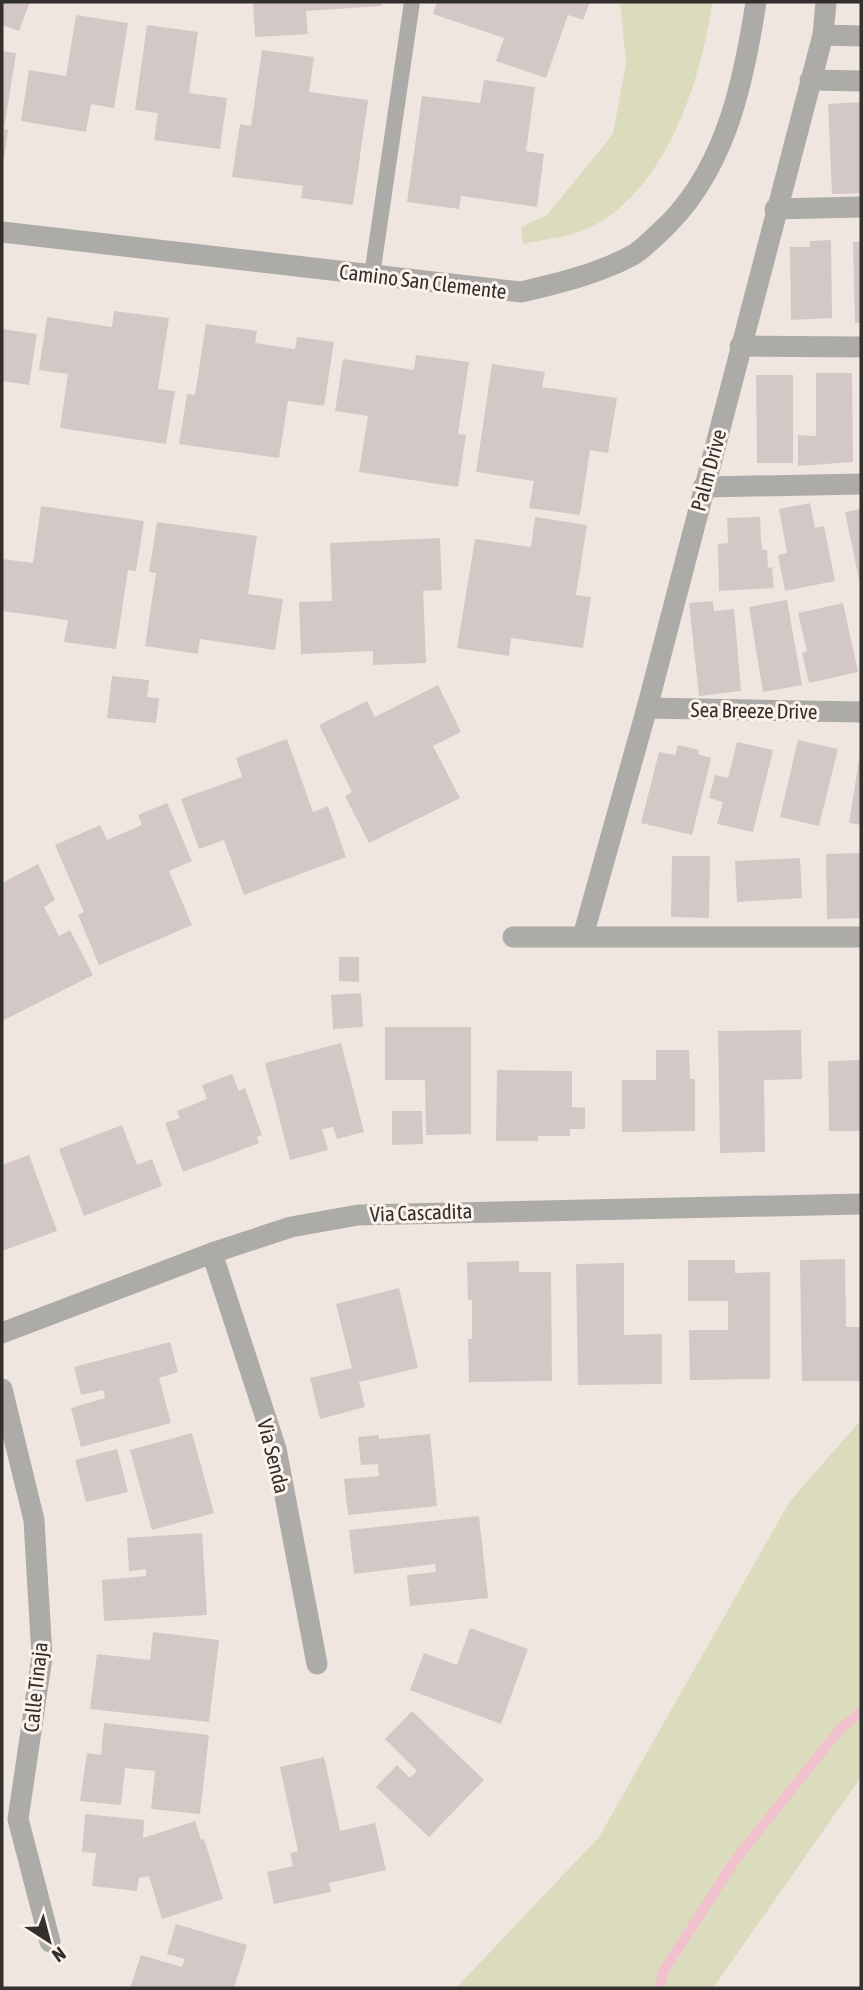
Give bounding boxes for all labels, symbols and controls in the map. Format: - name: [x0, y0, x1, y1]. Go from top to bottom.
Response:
- street label: Camino San Clemente: [338, 259, 508, 303]
- street label: Palm Drive: [686, 426, 730, 514]
- street label: Sea Breeze Drive: [690, 697, 818, 723]
- street label: Via Cascadita: [369, 1198, 473, 1226]
- street label: Via Senda: [253, 1416, 295, 1496]
- street label: Calle Tinaja: [18, 1641, 52, 1733]
- north arrow: [14, 1906, 84, 1976]
- text: N: [48, 1943, 70, 1967]

